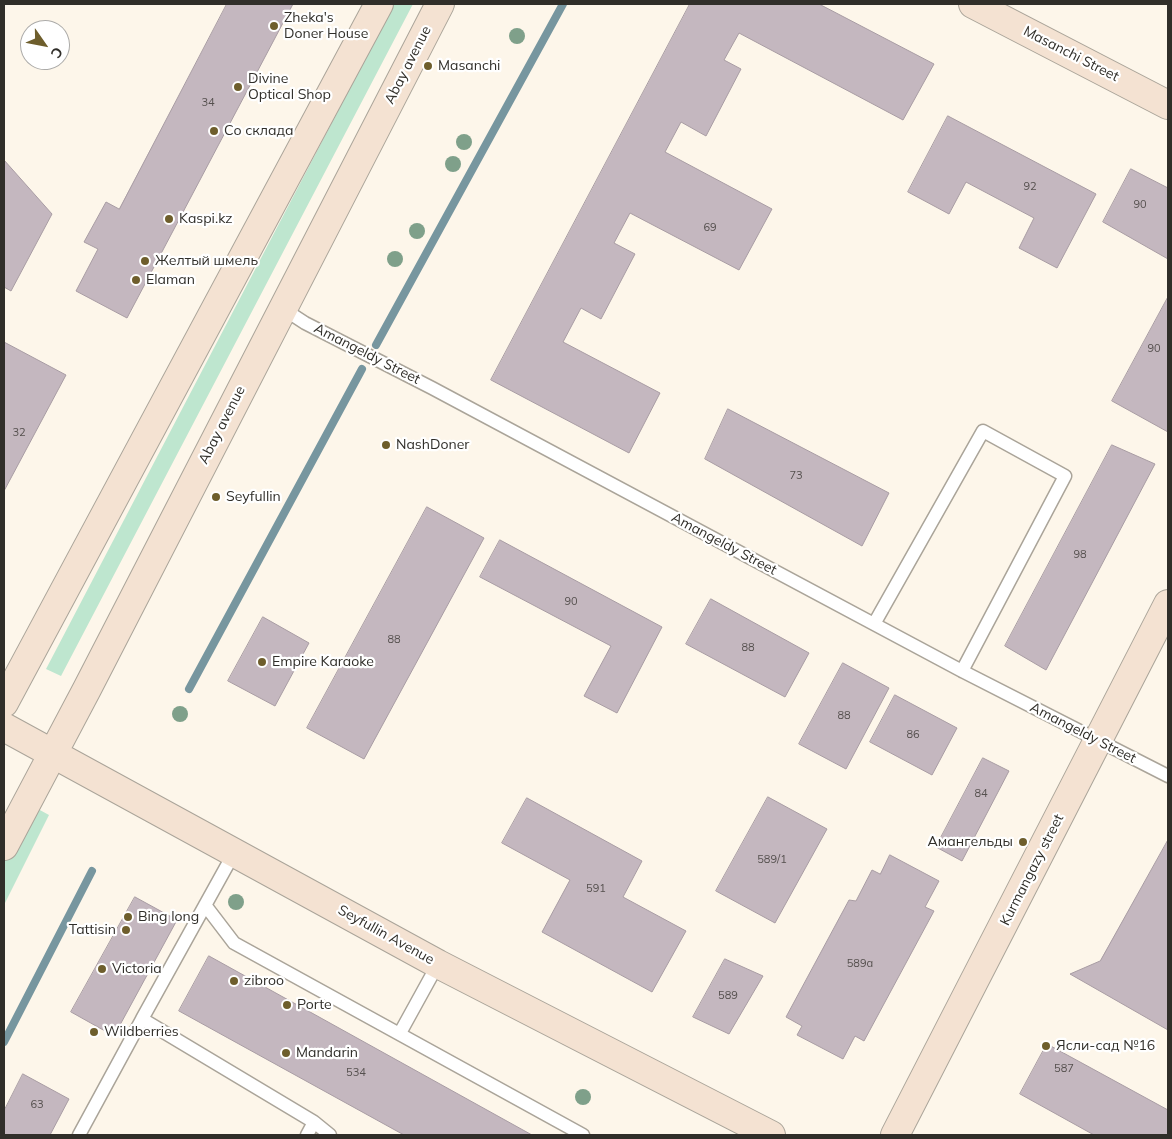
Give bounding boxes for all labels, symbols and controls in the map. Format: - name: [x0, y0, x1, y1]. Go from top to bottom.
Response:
- place label: Zheka's Doner House: [284, 10, 368, 42]
- north arrow: [20, 20, 70, 70]
- marker: Zheka's Doner House: [268, 20, 280, 32]
- street label: Abay avenue: [381, 23, 435, 107]
- street label: Masanchi Street: [1020, 23, 1122, 85]
- text: С: [47, 44, 67, 62]
- place label: Masanchi: [438, 58, 500, 74]
- marker: Masanchi: [422, 60, 434, 72]
- place label: Divine Optical Shop: [248, 71, 331, 104]
- marker: Divine Optical Shop: [232, 81, 244, 93]
- house number: 34: [201, 96, 215, 110]
- place label: Со склада: [224, 123, 294, 139]
- marker: Со склада: [208, 125, 220, 137]
- house number: 92: [1023, 180, 1037, 194]
- house number: 90: [1133, 198, 1147, 212]
- place label: Kaspi.kz: [179, 211, 233, 227]
- marker: Kaspi.kz: [163, 213, 175, 225]
- house number: 69: [703, 221, 717, 235]
- place label: Желтый шмель: [155, 253, 258, 269]
- marker: Желтый шмель: [139, 255, 151, 267]
- place label: Elaman: [146, 272, 195, 288]
- marker: Elaman: [130, 274, 142, 286]
- street label: Amangeldy Street: [311, 320, 423, 388]
- house number: 90: [1147, 342, 1161, 356]
- street label: Abay avenue: [195, 383, 249, 467]
- house number: 32: [12, 426, 26, 440]
- place label: NashDoner: [396, 437, 469, 453]
- marker: NashDoner: [380, 439, 392, 451]
- house number: 73: [789, 469, 803, 483]
- place label: Seyfullin: [226, 489, 281, 505]
- marker: Seyfullin: [210, 491, 222, 503]
- street label: Amangeldy Street: [669, 509, 779, 579]
- house number: 98: [1073, 548, 1087, 562]
- house number: 90: [564, 595, 578, 609]
- house number: 88: [387, 633, 401, 647]
- house number: 88: [741, 641, 755, 655]
- place label: Empire Karaoke: [272, 654, 374, 670]
- marker: Empire Karaoke: [256, 656, 268, 668]
- street label: Amangeldy Street: [1027, 699, 1139, 767]
- house number: 88: [837, 709, 851, 723]
- house number: 86: [906, 728, 920, 742]
- house number: 84: [974, 787, 988, 801]
- street label: Kurmangazy street: [997, 811, 1067, 929]
- place label: Амангельды: [928, 834, 1013, 850]
- marker: Амангельды: [1017, 836, 1029, 848]
- house number: 589/1: [757, 853, 787, 867]
- house number: 591: [586, 882, 606, 896]
- street label: Seyfullin Avenue: [335, 902, 437, 968]
- place label: Bing long: [138, 909, 199, 925]
- marker: Bing long: [122, 911, 134, 923]
- place label: Tattisin: [69, 922, 116, 938]
- marker: Tattisin: [120, 924, 132, 936]
- house number: 589а: [847, 957, 873, 971]
- place label: Victoria: [112, 961, 162, 977]
- marker: Victoria: [96, 963, 108, 975]
- place label: zibroo: [244, 973, 284, 989]
- marker: zibroo: [228, 975, 240, 987]
- house number: 589: [718, 989, 738, 1003]
- place label: Porte: [297, 997, 332, 1013]
- marker: Porte: [281, 999, 293, 1011]
- place label: Wildberries: [104, 1024, 179, 1040]
- marker: Wildberries: [88, 1026, 100, 1038]
- place label: Ясли-сад №16: [1056, 1038, 1155, 1054]
- marker: Ясли-сад №16: [1040, 1040, 1052, 1052]
- place label: Mandarin: [296, 1045, 358, 1061]
- marker: Mandarin: [280, 1047, 292, 1059]
- house number: 587: [1054, 1062, 1074, 1076]
- house number: 534: [346, 1066, 366, 1080]
- house number: 63: [30, 1098, 44, 1112]

